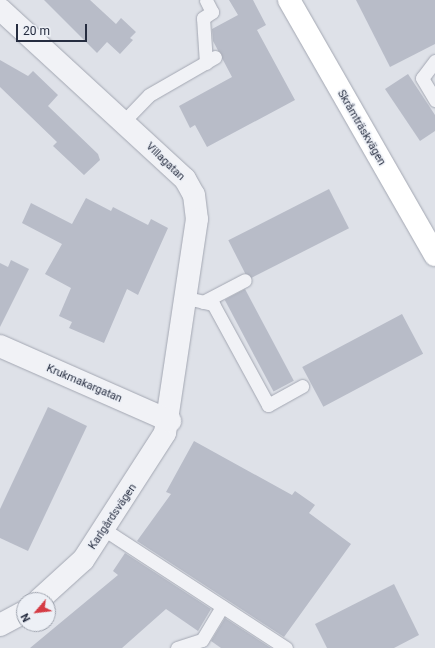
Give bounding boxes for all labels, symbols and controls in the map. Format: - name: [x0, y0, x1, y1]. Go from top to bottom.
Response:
- scale bar: [18, 16, 89, 42]
- text: 20 m: [23, 24, 50, 38]
- street label: Skråmträskvägen: [334, 88, 388, 168]
- street label: Villagatan: [143, 140, 187, 184]
- street label: Krukmakargatan: [44, 362, 124, 406]
- street label: Karlgårdsvägen: [86, 482, 140, 552]
- north arrow: [16, 592, 56, 632]
- text: N: [18, 611, 33, 624]

